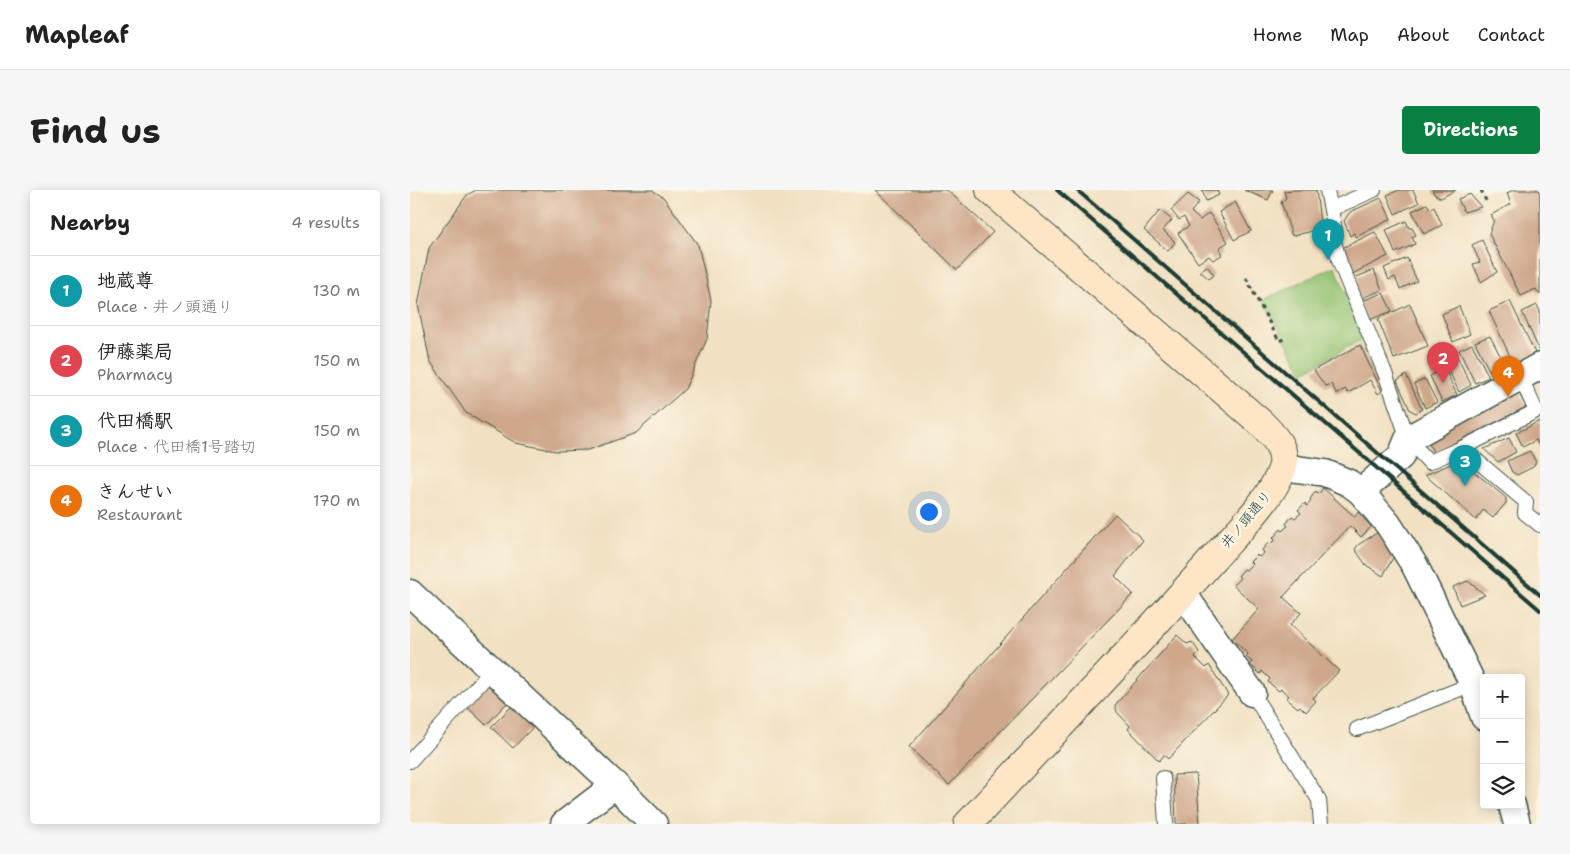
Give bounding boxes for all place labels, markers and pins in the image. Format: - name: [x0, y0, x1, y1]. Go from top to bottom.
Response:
- pin: 1: [1312, 219, 1344, 260]
- pin: 2: [1427, 342, 1459, 383]
- pin: 4: [1492, 356, 1524, 397]
- pin: 3: [1449, 445, 1481, 486]

